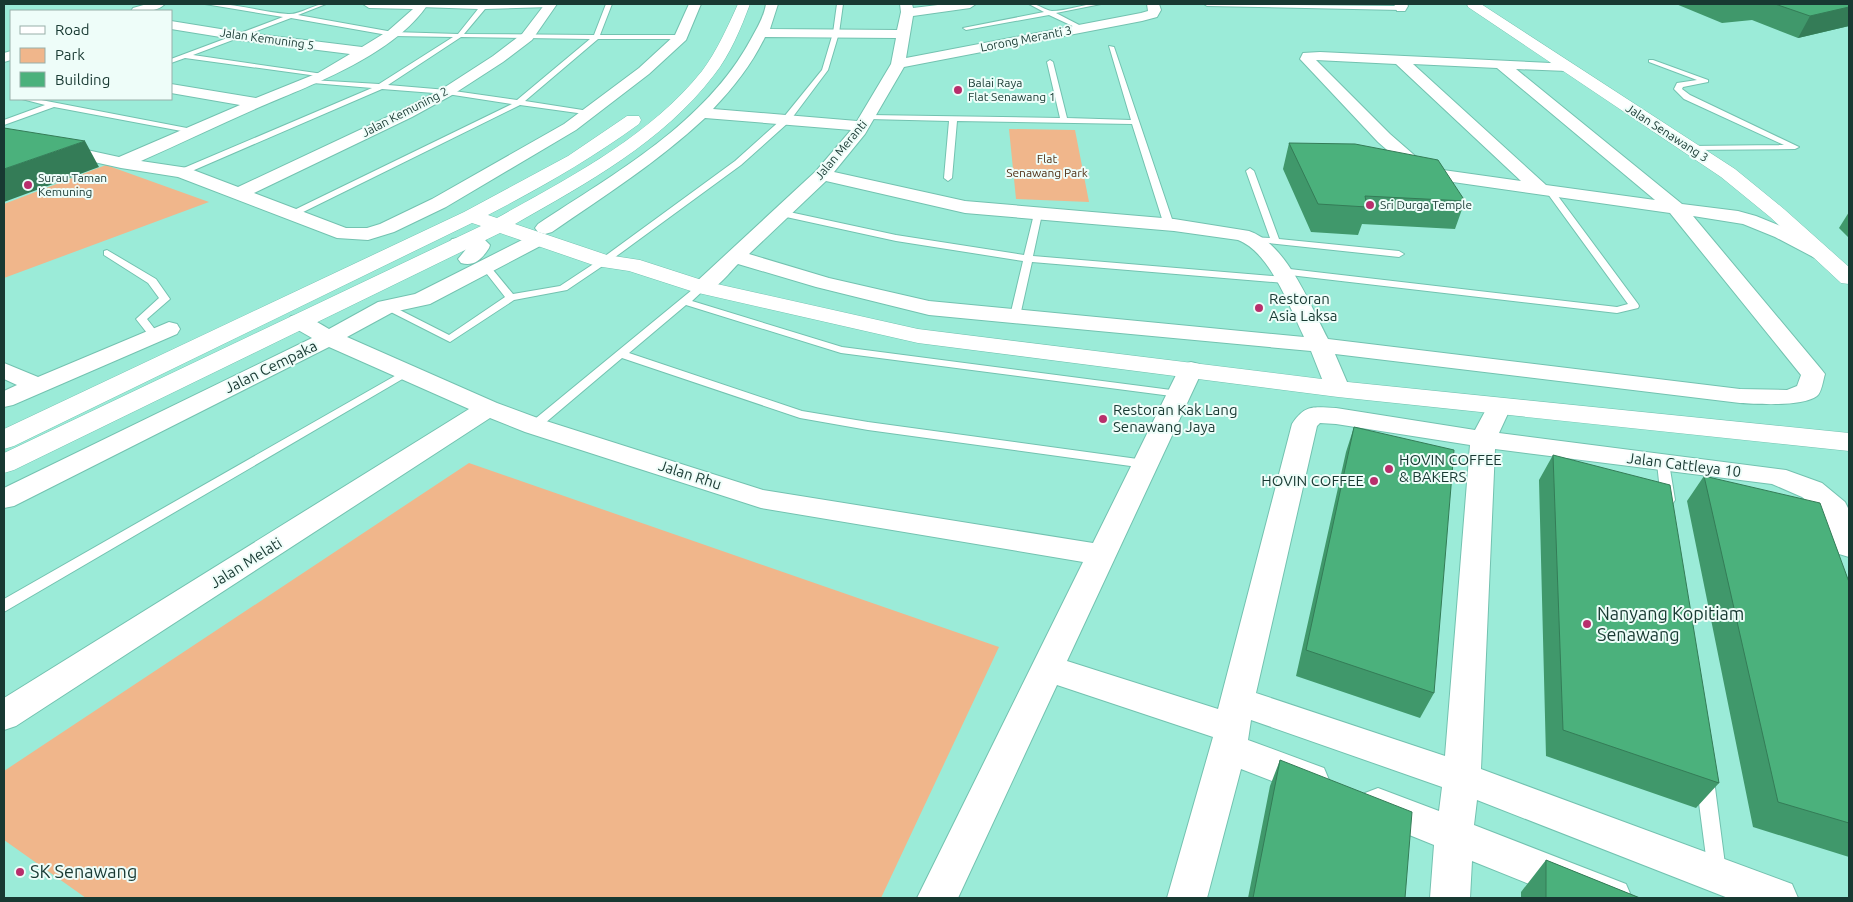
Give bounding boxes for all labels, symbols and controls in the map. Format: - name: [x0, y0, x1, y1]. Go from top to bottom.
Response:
- legend: [10, 10, 172, 100]
- text: Road: [55, 21, 90, 38]
- street label: Lorong Meranti 3: [979, 23, 1073, 54]
- street label: Jalan Kemuning 5: [219, 25, 315, 52]
- text: Park: [55, 46, 85, 63]
- text: Building: [55, 71, 110, 88]
- place label: Balai Raya Flat Senawang 1: [968, 76, 1056, 103]
- street label: Jalan Kemuning 2: [359, 84, 450, 139]
- marker: Balai Raya Flat Senawang 1: [952, 84, 964, 96]
- street label: Jalan Senawang 3: [1624, 101, 1711, 164]
- street label: Jalan Meranti: [812, 117, 869, 182]
- park label: Flat Senawang Park: [1006, 152, 1088, 179]
- place label: Surau Taman Kemuning: [38, 171, 107, 198]
- marker: Surau Taman Kemuning: [22, 179, 34, 191]
- place label: Sri Durga Temple: [1380, 198, 1472, 211]
- marker: Sri Durga Temple: [1364, 199, 1376, 211]
- place label: Restoran Asia Laksa: [1269, 290, 1337, 324]
- marker: Restoran Asia Laksa: [1253, 302, 1265, 314]
- street label: Jalan Cempaka: [222, 337, 320, 396]
- place label: Restoran Kak Lang Senawang Jaya: [1113, 401, 1238, 435]
- marker: Restoran Kak Lang Senawang Jaya: [1097, 413, 1109, 425]
- street label: Jalan Cattleya 10: [1626, 449, 1742, 480]
- place label: HOVIN COFFEE & BAKERS: [1399, 451, 1502, 485]
- street label: Jalan Rhu: [656, 456, 724, 493]
- marker: HOVIN COFFEE & BAKERS: [1383, 463, 1395, 475]
- place label: HOVIN COFFEE: [1261, 472, 1364, 489]
- marker: HOVIN COFFEE: [1368, 475, 1380, 487]
- street label: Jalan Melati: [207, 534, 285, 591]
- place label: Nanyang Kopitiam Senawang: [1597, 603, 1744, 644]
- marker: Nanyang Kopitiam Senawang: [1581, 618, 1593, 630]
- place label: SK Senawang: [30, 861, 137, 881]
- marker: SK Senawang: [14, 866, 26, 878]

